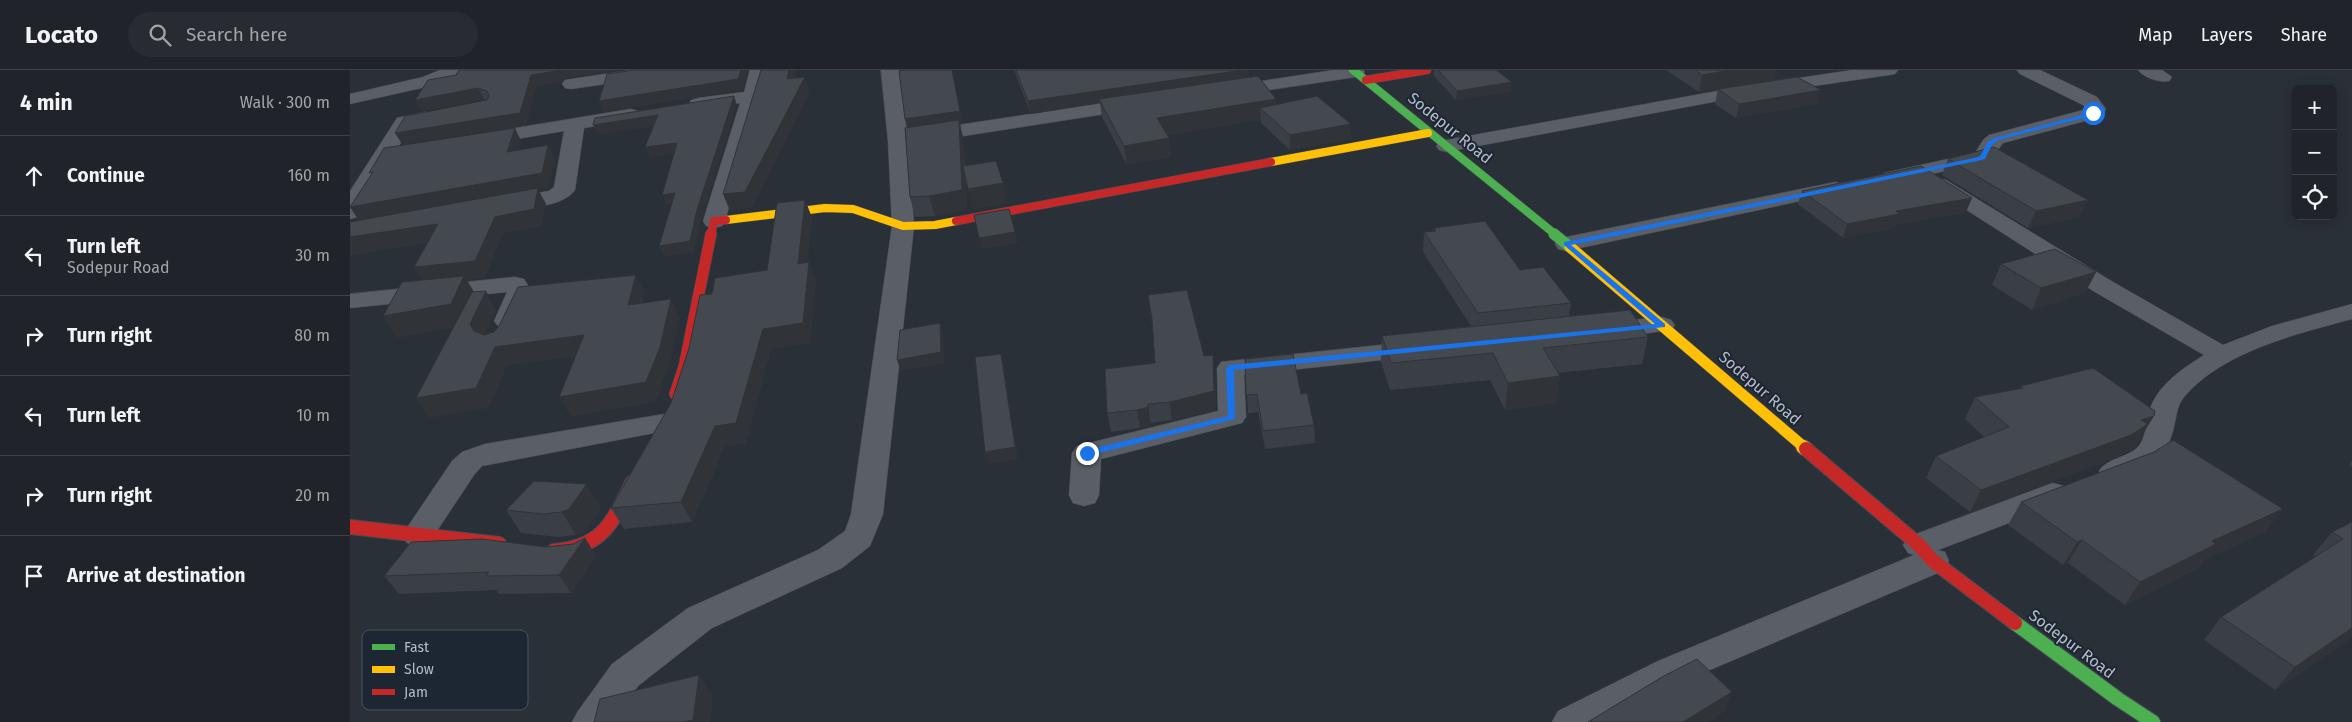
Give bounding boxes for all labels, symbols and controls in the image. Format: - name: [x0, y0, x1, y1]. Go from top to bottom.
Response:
- search box: [128, 12, 478, 57]
- text: Locato: [25, 21, 98, 49]
- icon: search: [146, 21, 174, 49]
- text: Search here: [186, 23, 287, 46]
- text: Map: [2138, 24, 2173, 46]
- text: Layers: [2201, 24, 2253, 46]
- text: Share: [2281, 24, 2327, 46]
- map controls: [2292, 85, 2337, 220]
- button: +: [2292, 85, 2337, 130]
- street label: Sodepur Road: [1404, 88, 1496, 168]
- text: 4 min: [20, 90, 73, 116]
- text: Walk · 300 m: [240, 93, 330, 112]
- route start: [2082, 102, 2105, 125]
- button: −: [2292, 130, 2337, 175]
- icon: ahead: [20, 162, 48, 190]
- text: Continue: [67, 164, 145, 187]
- text: 160 m: [288, 166, 330, 185]
- button: locate: [2292, 175, 2337, 220]
- text: Turn left: [67, 235, 141, 258]
- icon: left: [20, 242, 48, 270]
- text: 30 m: [295, 246, 330, 265]
- text: Sodepur Road: [67, 258, 169, 277]
- icon: right: [20, 322, 48, 350]
- text: Turn right: [67, 324, 152, 347]
- text: 80 m: [294, 326, 330, 345]
- street label: Sodepur Road: [1715, 347, 1805, 429]
- icon: left: [20, 402, 48, 430]
- text: Turn left: [67, 404, 141, 427]
- text: 10 m: [296, 406, 330, 425]
- route end: [1076, 442, 1099, 465]
- icon: right: [20, 482, 48, 510]
- text: Turn right: [67, 484, 152, 507]
- text: 20 m: [295, 486, 330, 505]
- icon: arrive: [20, 562, 48, 590]
- text: Arrive at destination: [67, 564, 246, 587]
- street label: Sodepur Road: [2025, 606, 2119, 682]
- legend: [362, 630, 528, 710]
- text: Fast: [404, 639, 430, 656]
- text: Slow: [404, 661, 434, 678]
- text: Jam: [404, 684, 428, 701]

